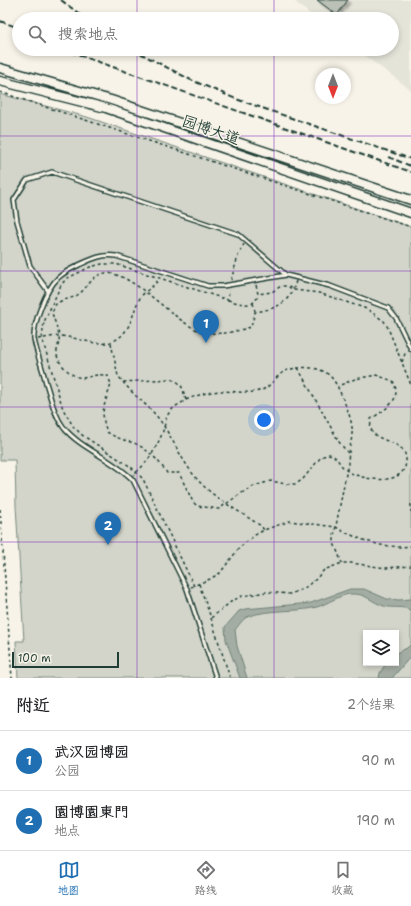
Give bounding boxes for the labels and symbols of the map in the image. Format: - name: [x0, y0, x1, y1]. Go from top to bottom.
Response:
- north arrow: [315, 68, 351, 104]
- street label: 园博大道: [179, 111, 243, 149]
- pin: 1: [193, 310, 219, 343]
- your location: [254, 410, 274, 430]
- pin: 2: [95, 512, 121, 545]
- scale bar: [12, 650, 119, 669]

